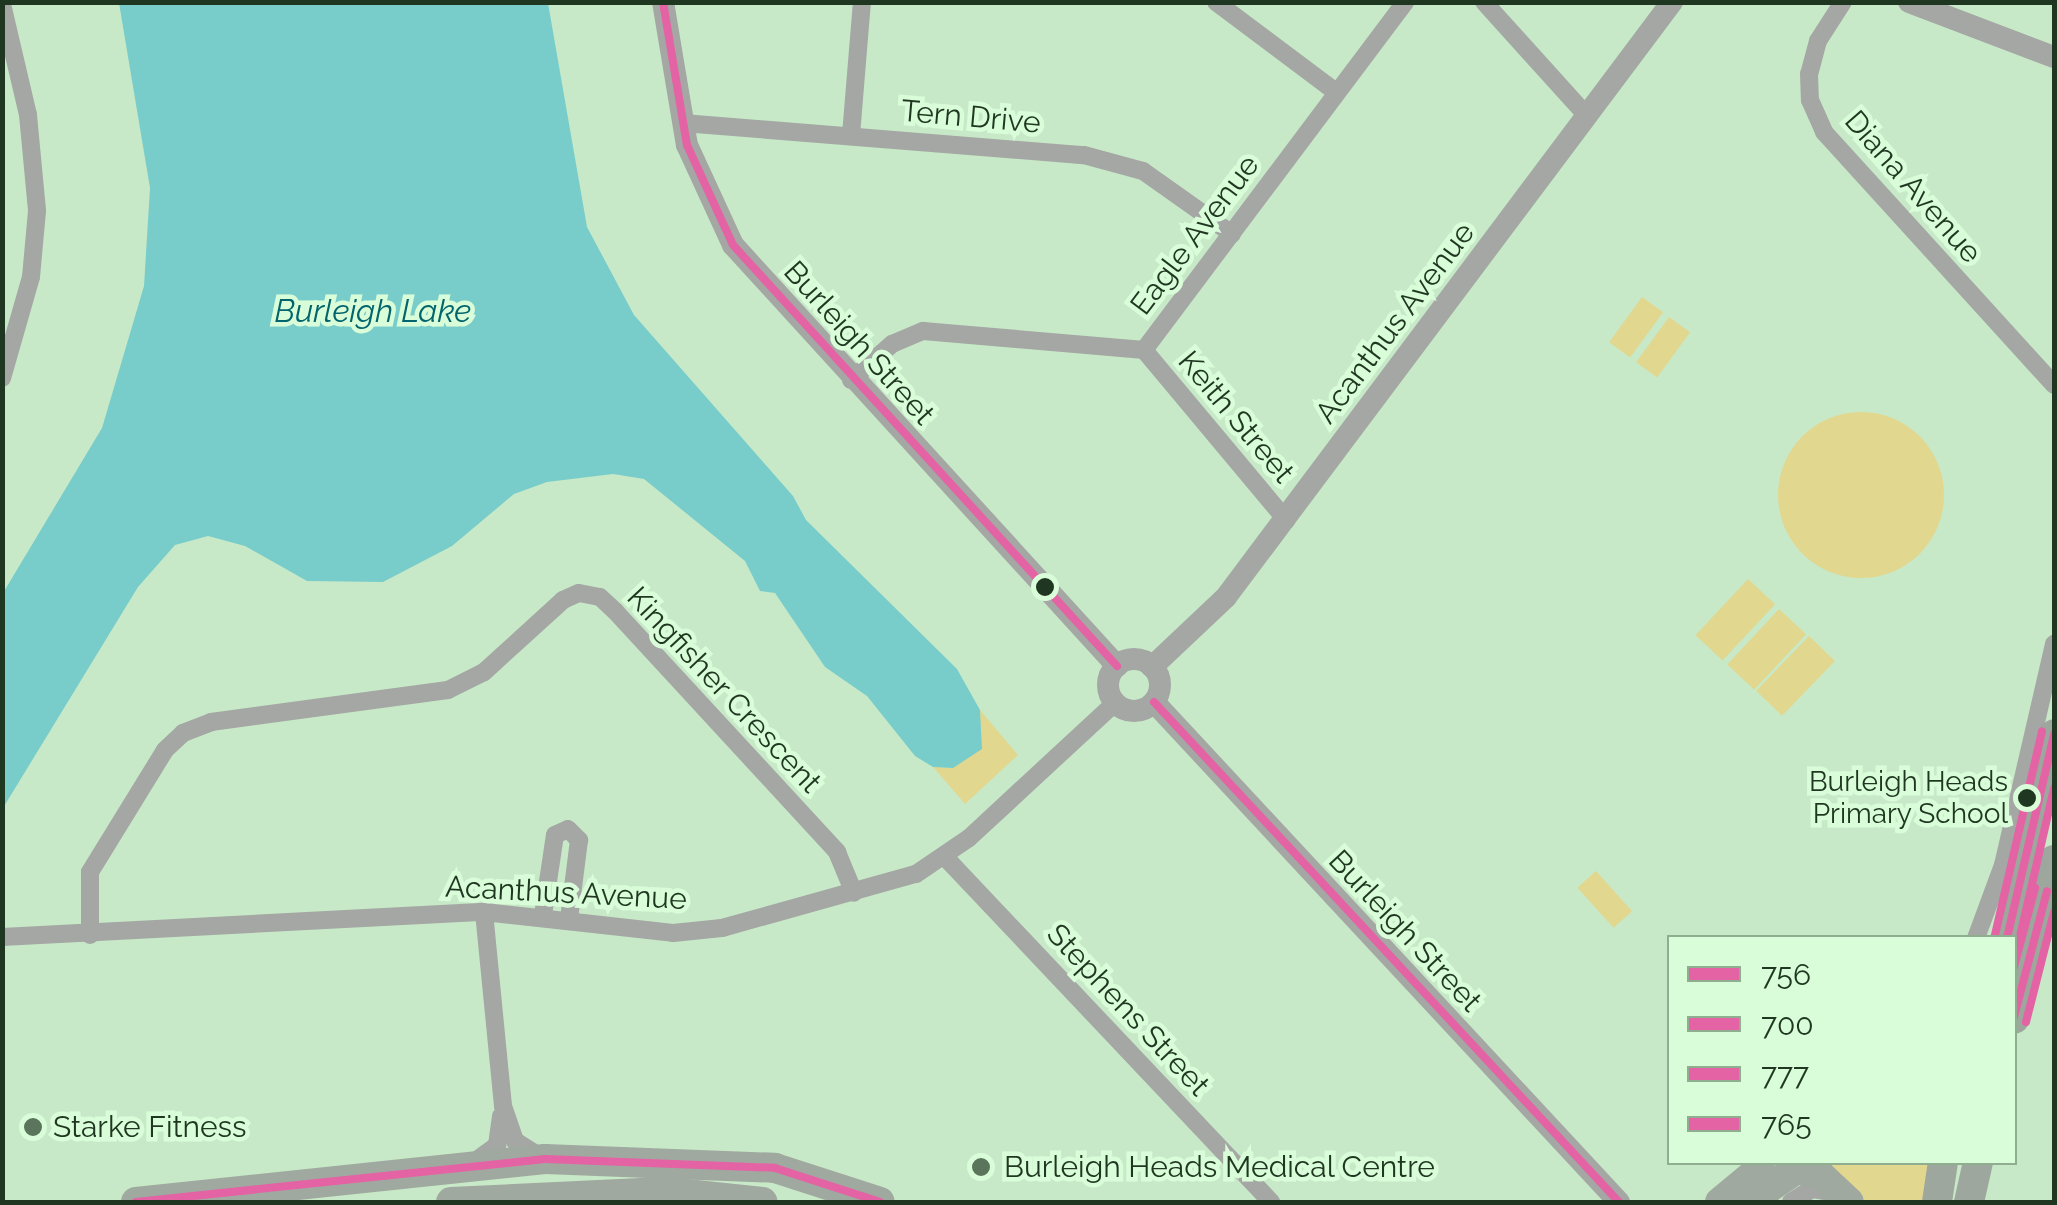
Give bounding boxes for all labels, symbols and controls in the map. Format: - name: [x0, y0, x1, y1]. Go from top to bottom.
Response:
- street label: Tern Drive: [900, 93, 1042, 141]
- street label: Diana Avenue: [1837, 103, 1989, 271]
- street label: Eagle Avenue: [1123, 148, 1267, 322]
- street label: Acanthus Avenue: [1308, 215, 1482, 431]
- street label: Burleigh Street: [776, 254, 942, 432]
- water label: Burleigh Lake: [275, 292, 471, 330]
- street label: Keith Street: [1171, 344, 1301, 490]
- unlabelled marker: [1035, 577, 1055, 597]
- street label: Kingfisher Crescent: [619, 579, 829, 801]
- place label: Burleigh Heads Primary School: [1809, 765, 2008, 831]
- marker: Burleigh Heads Primary School: [2017, 788, 2037, 808]
- street label: Burleigh Street: [1321, 843, 1489, 1019]
- street label: Acanthus Avenue: [444, 869, 688, 917]
- street label: Stephens Street: [1039, 917, 1217, 1103]
- legend: [1667, 935, 2017, 1165]
- text: 756: [1761, 957, 1811, 992]
- text: 700: [1761, 1007, 1814, 1042]
- text: 777: [1761, 1057, 1809, 1092]
- text: 765: [1761, 1107, 1812, 1142]
- place label: Starke Fitness: [53, 1109, 247, 1145]
- marker: Starke Fitness: [22, 1116, 44, 1138]
- place label: Burleigh Heads Medical Centre: [1004, 1149, 1436, 1185]
- marker: Burleigh Heads Medical Centre: [968, 1154, 994, 1180]

